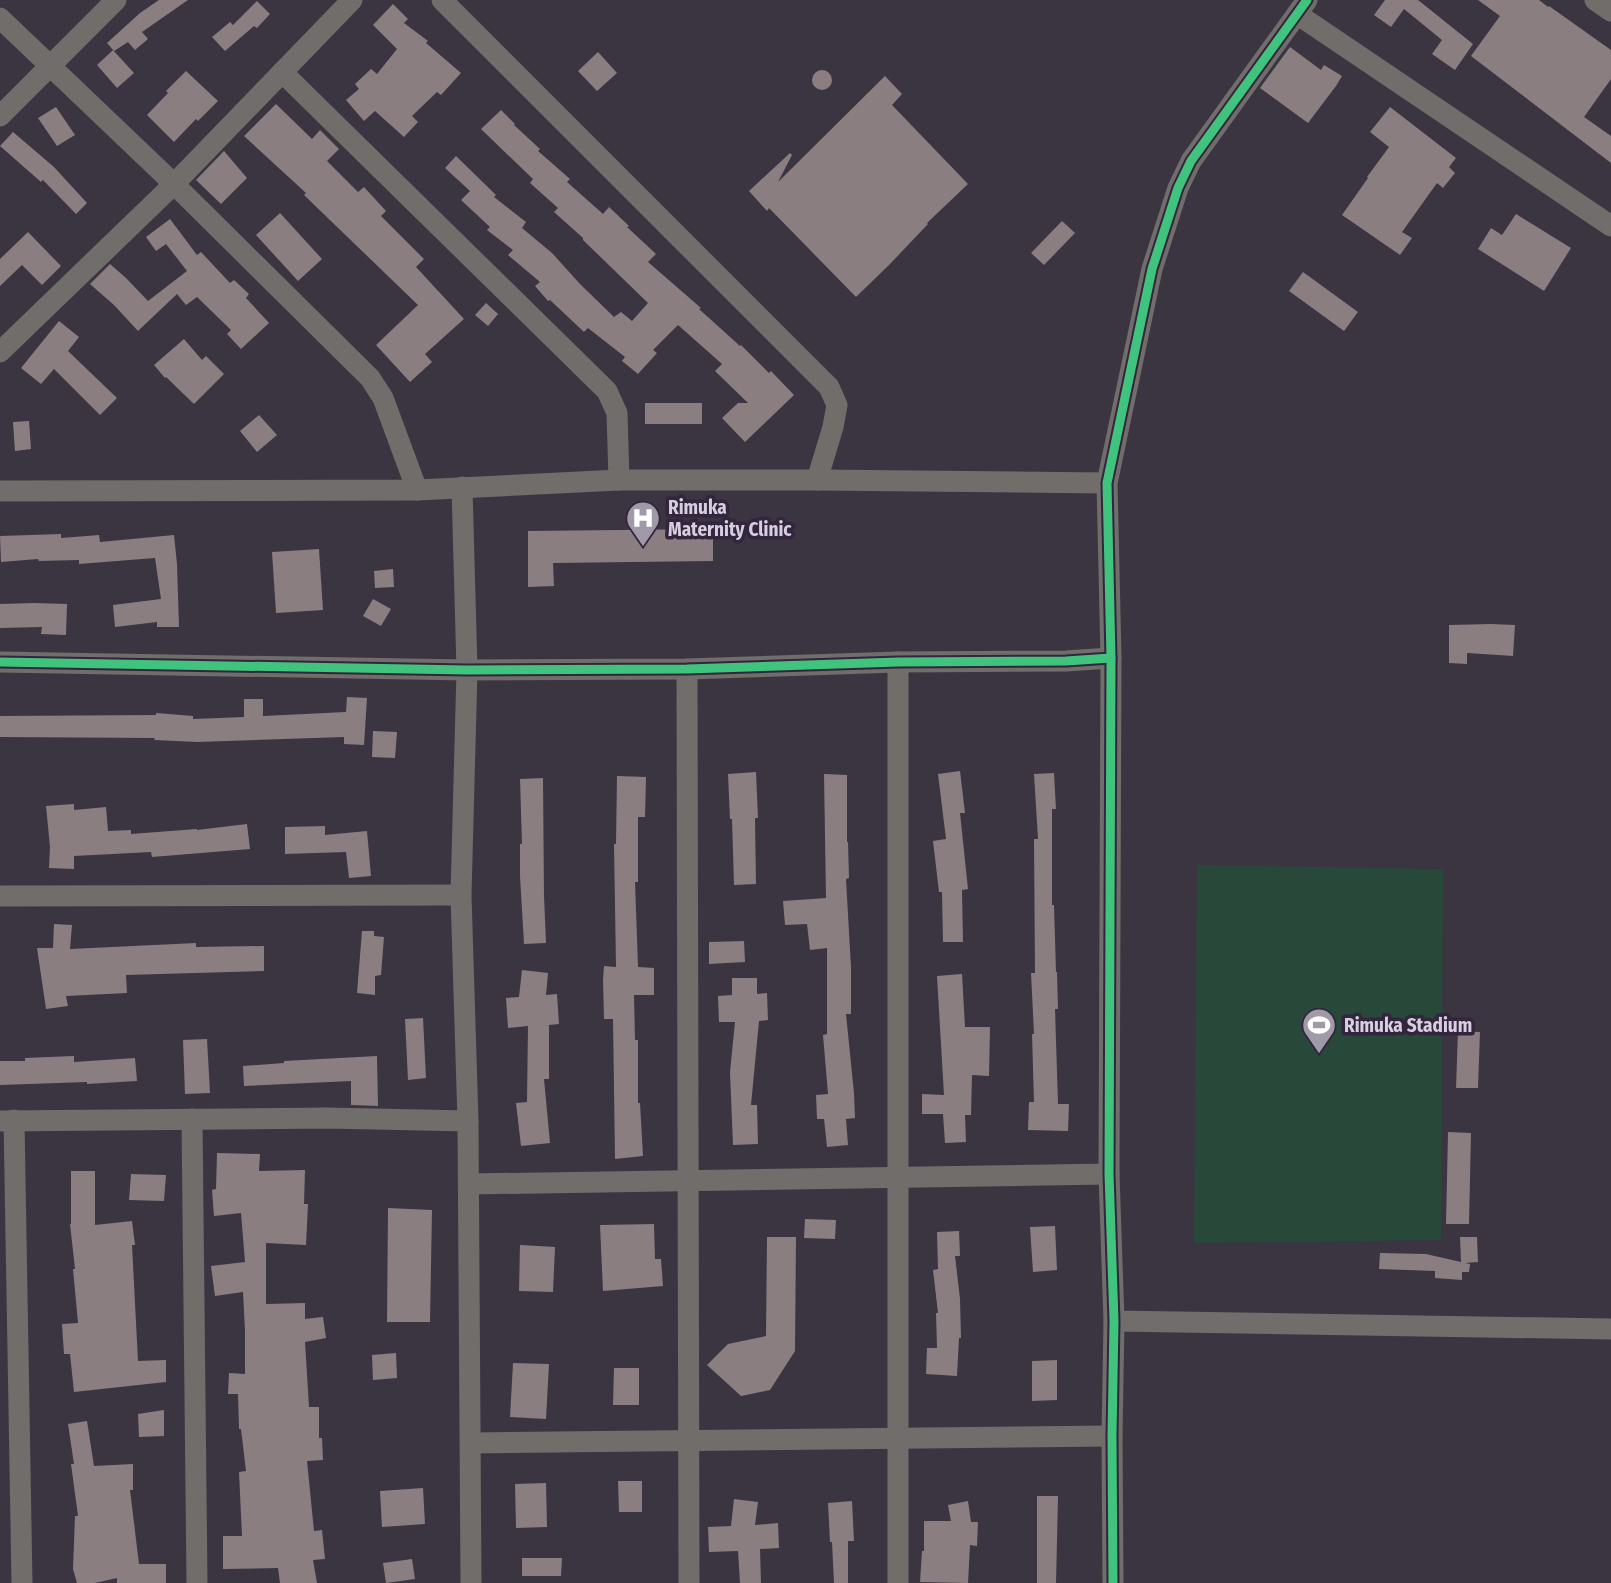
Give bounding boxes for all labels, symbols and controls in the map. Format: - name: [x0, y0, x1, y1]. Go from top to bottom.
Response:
- place label: Rimuka Maternity Clinic: [668, 496, 792, 541]
- hospital icon: Rimuka Maternity Clinic: [624, 499, 662, 548]
- sports icon: Rimuka Stadium: [1300, 1006, 1338, 1055]
- place label: Rimuka Stadium: [1344, 1014, 1472, 1037]

